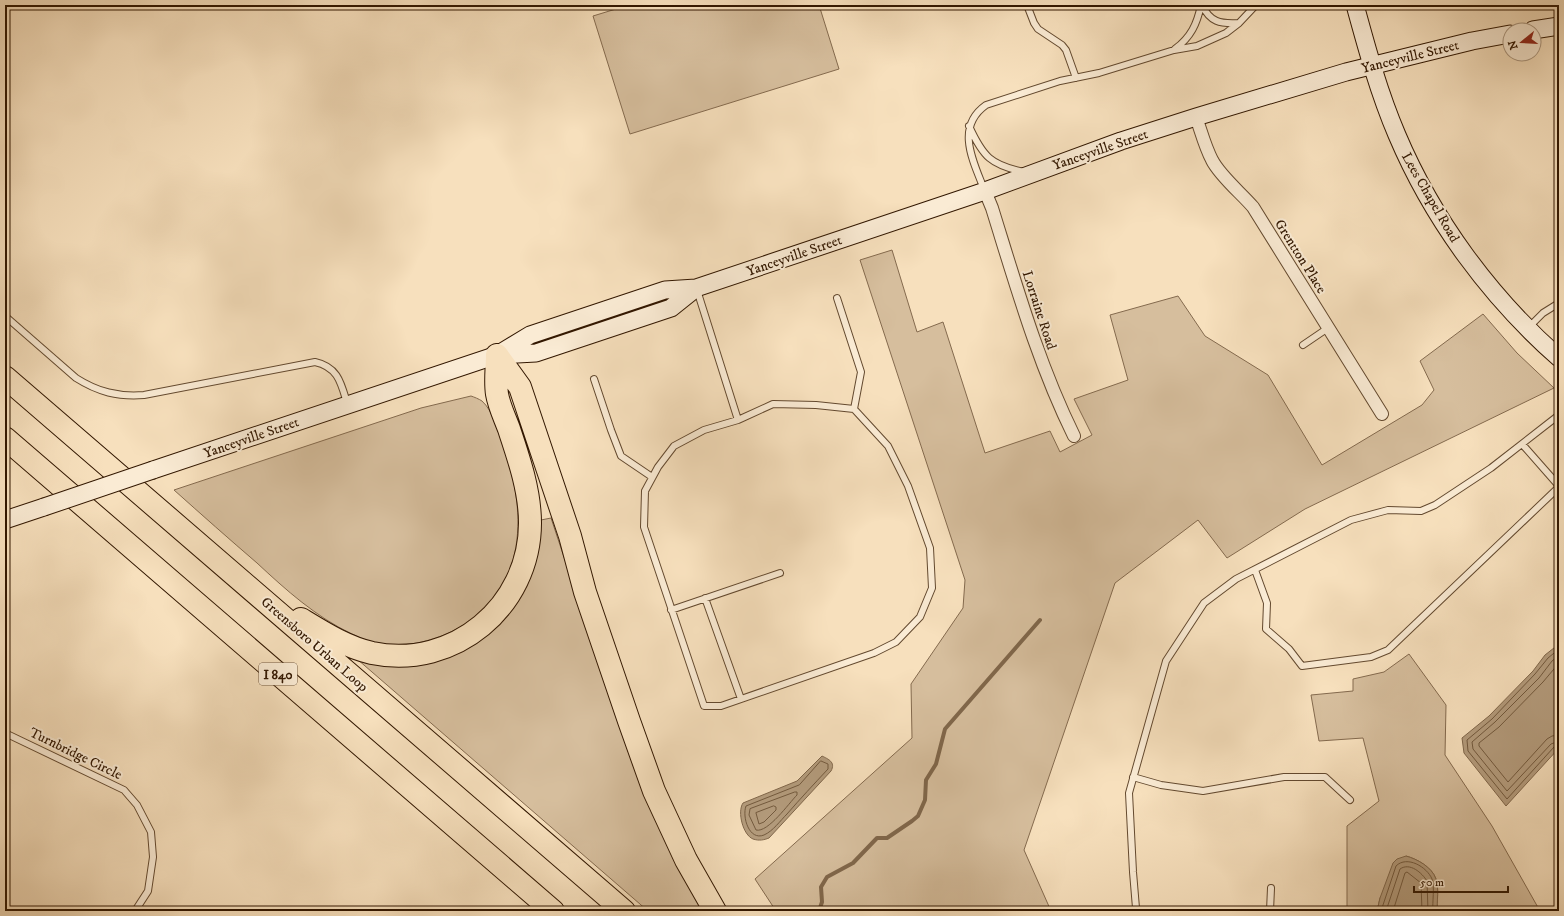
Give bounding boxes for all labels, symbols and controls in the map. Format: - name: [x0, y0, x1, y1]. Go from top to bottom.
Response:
- north arrow: [1502, 22, 1542, 62]
- street label: Yanceyville Street: [1360, 36, 1461, 78]
- text: N: [1505, 38, 1521, 51]
- street label: Yanceyville Street: [1050, 125, 1151, 175]
- street label: Lees Chapel Road: [1397, 149, 1463, 246]
- street label: Grentton Place: [1270, 216, 1330, 297]
- street label: Yanceyville Street: [744, 231, 845, 281]
- street label: Lorraine Road: [1018, 269, 1060, 352]
- street label: Yanceyville Street: [201, 413, 302, 463]
- street label: Greensboro Urban Loop: [257, 593, 372, 696]
- road number: I 840: [259, 663, 297, 685]
- street label: Turnbridge Circle: [26, 724, 125, 784]
- scale bar: [1414, 868, 1508, 894]
- text: 50 m: [1420, 875, 1444, 890]

